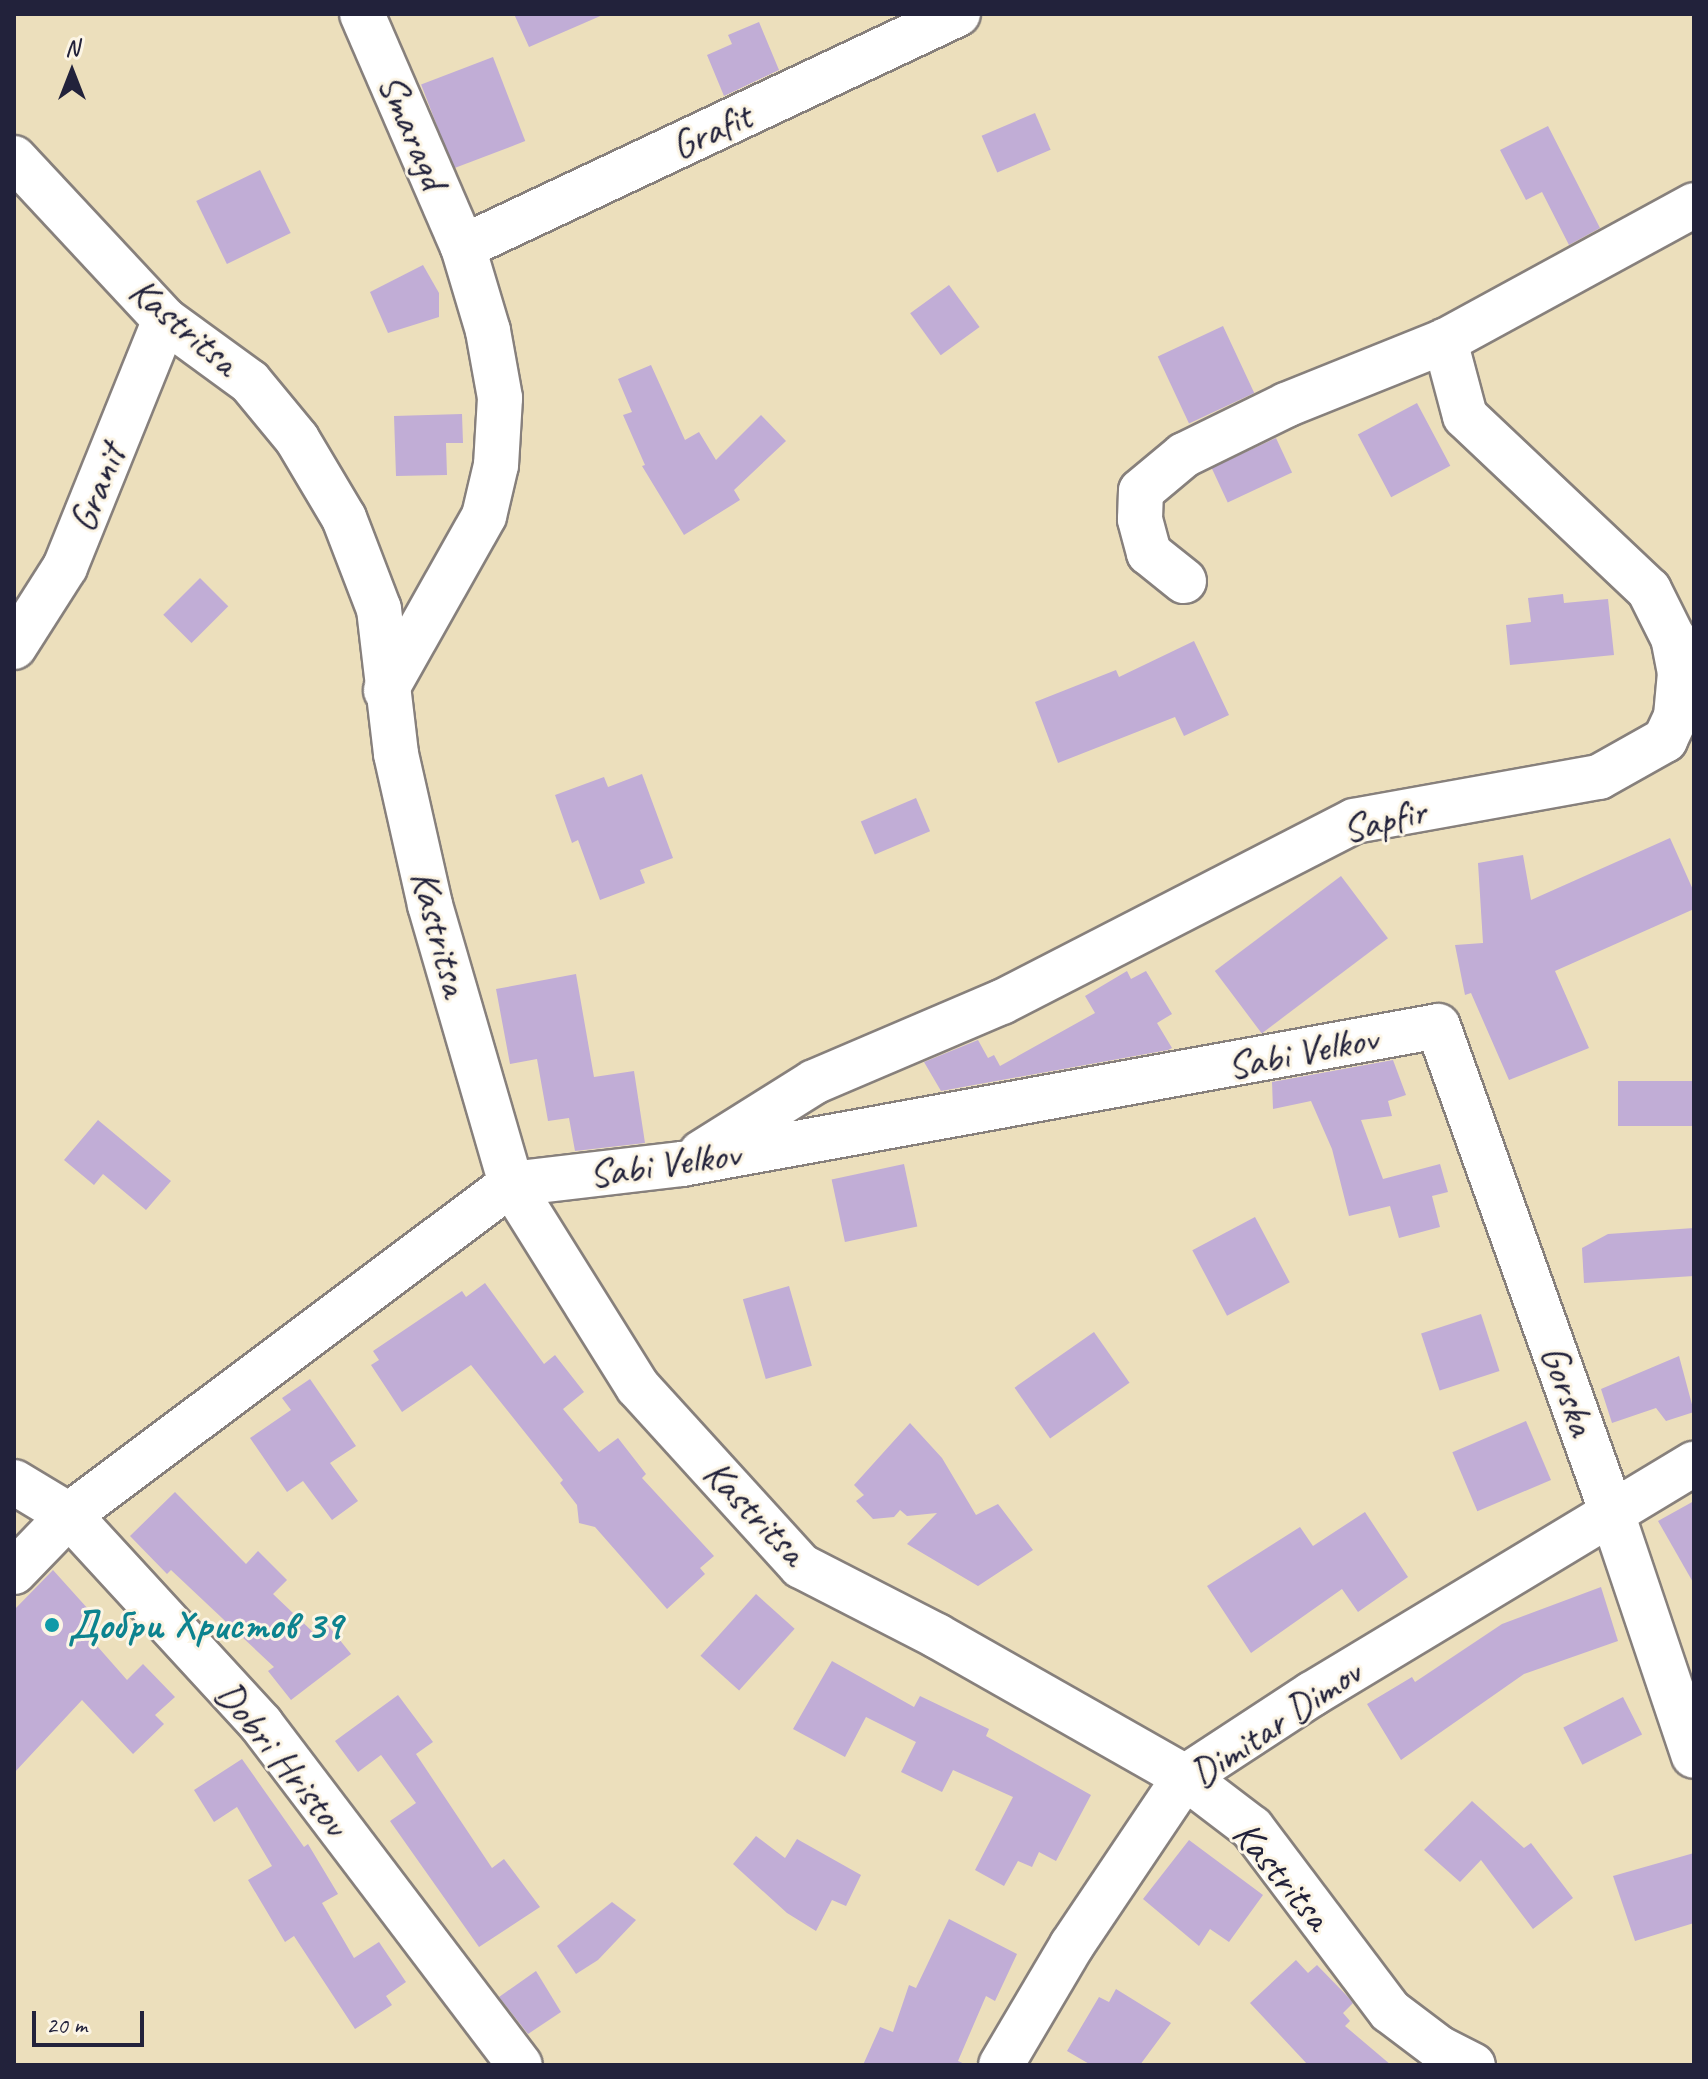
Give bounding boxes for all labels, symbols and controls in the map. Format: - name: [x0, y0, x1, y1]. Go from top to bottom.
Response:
- north arrow: [32, 32, 112, 112]
- text: N: [65, 34, 79, 62]
- street label: Smaragd: [368, 67, 458, 195]
- street label: Grafit: [663, 92, 759, 170]
- street label: Kastritsa: [120, 267, 248, 385]
- street label: Granit: [58, 437, 136, 539]
- street label: Sapfir: [1337, 787, 1431, 853]
- street label: Kastritsa: [400, 865, 480, 1001]
- street label: Sabi Velkov: [1223, 1014, 1381, 1090]
- street label: Sabi Velkov: [586, 1130, 742, 1198]
- street label: Gorska: [1530, 1338, 1606, 1442]
- street label: Kastritsa: [693, 1449, 817, 1575]
- place label: Добри Христов 39: [68, 1601, 339, 1649]
- marker: Добри Христов 39: [43, 1616, 61, 1634]
- street label: Dimitar Dimov: [1180, 1648, 1370, 1798]
- street label: Dobri Hristov: [205, 1671, 359, 1845]
- street label: Kastritsa: [1223, 1811, 1341, 1939]
- scale bar: [36, 1995, 148, 2045]
- text: 20 m: [46, 2010, 87, 2040]

